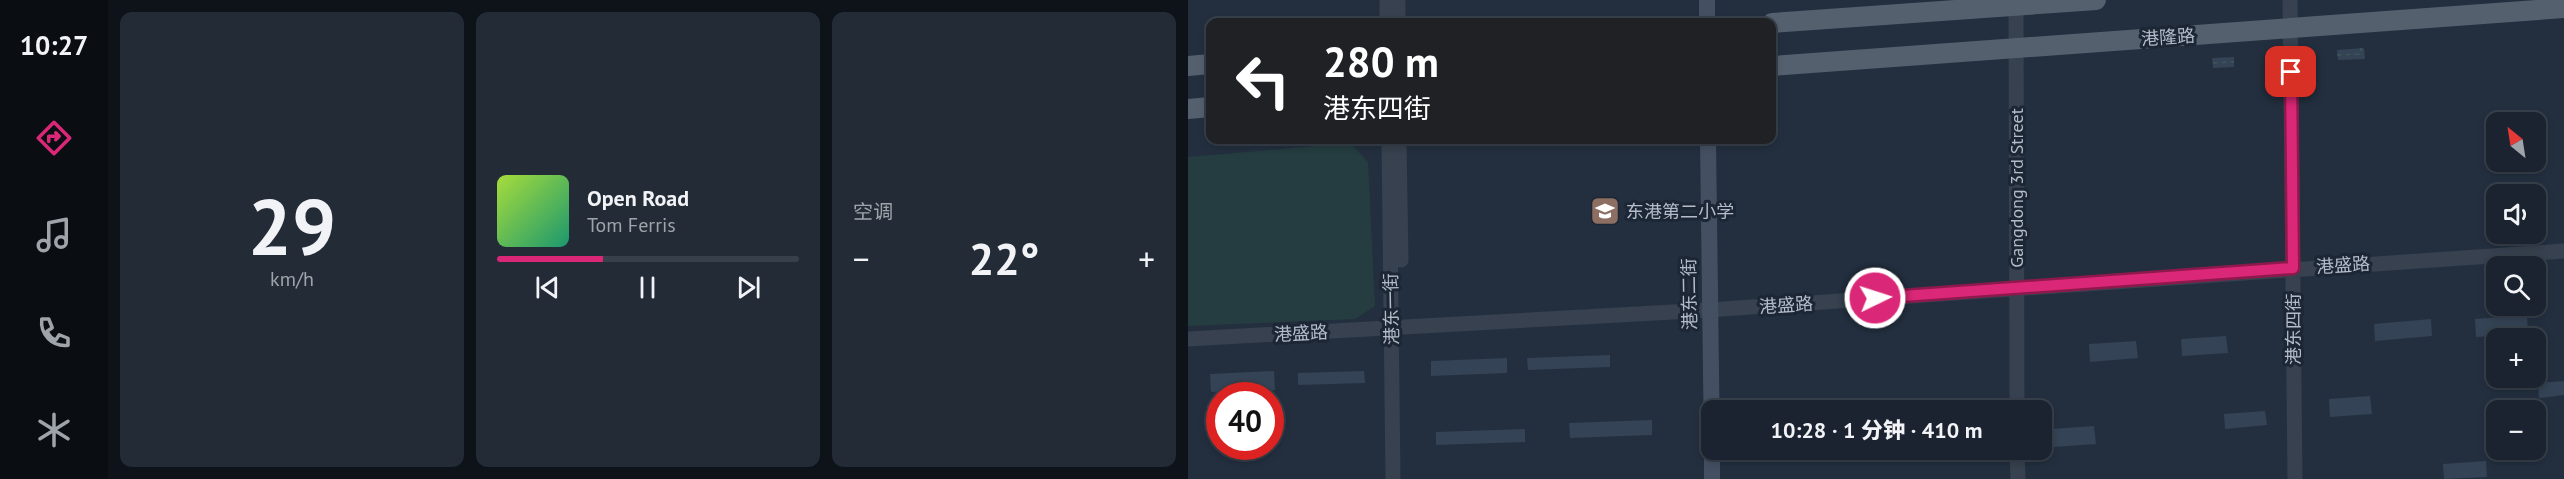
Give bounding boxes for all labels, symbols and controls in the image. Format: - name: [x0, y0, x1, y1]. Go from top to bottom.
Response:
- street label: 港隆路: [2140, 24, 2196, 50]
- text: 10:27: [20, 28, 88, 62]
- text: 280 m: [1323, 34, 1439, 89]
- icon: left: [1224, 42, 1302, 120]
- pin: [2265, 46, 2316, 97]
- icon: arrive: [2274, 55, 2307, 88]
- text: 港东四街: [1323, 91, 1431, 125]
- street label: Gangdong 3rd Street: [2005, 108, 2028, 268]
- north arrow: [2486, 112, 2546, 172]
- map controls: [2486, 112, 2546, 460]
- icon: directions: [33, 117, 75, 159]
- text: 29: [248, 176, 336, 277]
- text: Open Road: [587, 184, 689, 212]
- button: sound: [2486, 184, 2546, 244]
- school or university icon: 东港第二小学: [1589, 195, 1621, 227]
- text: 空调: [853, 199, 893, 225]
- place label: 东港第二小学: [1626, 200, 1734, 223]
- text: Tom Ferris: [587, 212, 676, 238]
- icon: music: [33, 214, 75, 256]
- text: 22°: [969, 229, 1039, 287]
- text: −: [853, 237, 870, 280]
- text: +: [1138, 237, 1155, 280]
- street label: 港盛路: [2315, 252, 2371, 278]
- button: search: [2486, 256, 2546, 316]
- street label: 港东二街: [1677, 258, 1701, 330]
- text: km/h: [270, 266, 314, 292]
- position arrow: [1843, 266, 1907, 330]
- icon: previous: [531, 271, 564, 304]
- icon: pause: [631, 271, 664, 304]
- icon: next: [732, 271, 765, 304]
- street label: 港东一街: [1379, 273, 1403, 345]
- street label: 港盛路: [1758, 292, 1814, 318]
- street label: 港东四街: [2282, 293, 2305, 365]
- icon: phone: [33, 312, 75, 354]
- street label: 港盛路: [1273, 320, 1329, 346]
- button: +: [2486, 328, 2546, 388]
- speed limit sign: 40: [1206, 382, 1284, 460]
- button: −: [2486, 400, 2546, 460]
- icon: climate: [33, 409, 75, 451]
- text: 10:28 · 1 分钟 · 410 m: [1771, 416, 1982, 444]

